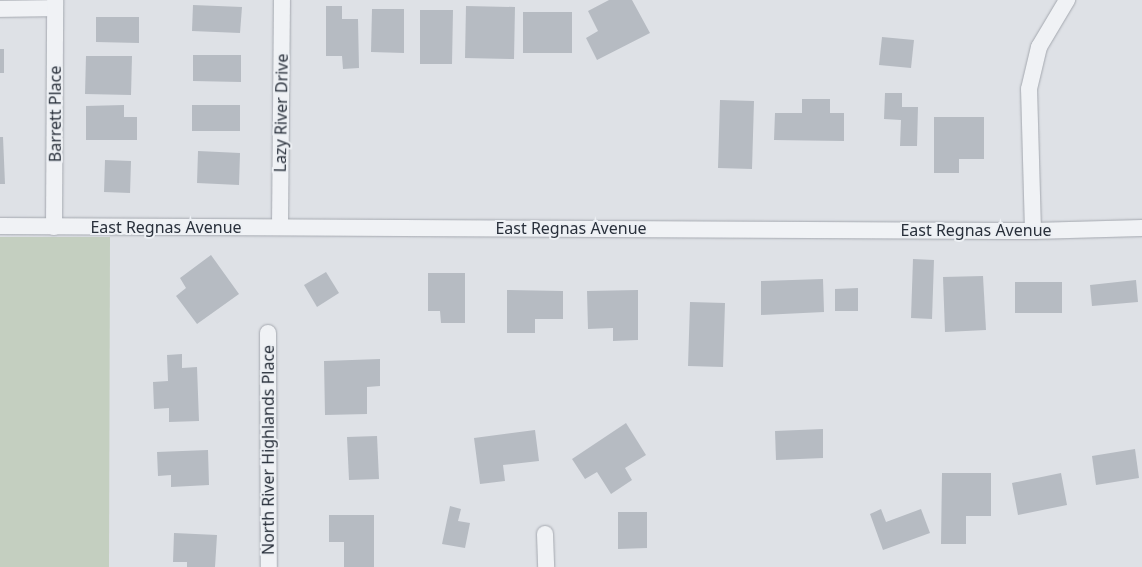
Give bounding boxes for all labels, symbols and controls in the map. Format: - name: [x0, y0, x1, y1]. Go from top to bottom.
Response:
- street label: Lazy River Drive: [270, 53, 292, 173]
- street label: Barrett Place: [45, 66, 65, 162]
- street label: East Regnas Avenue: [90, 217, 242, 237]
- street label: East Regnas Avenue: [495, 218, 647, 238]
- street label: East Regnas Avenue: [900, 220, 1052, 240]
- street label: North River Highlands Place: [258, 345, 278, 555]

